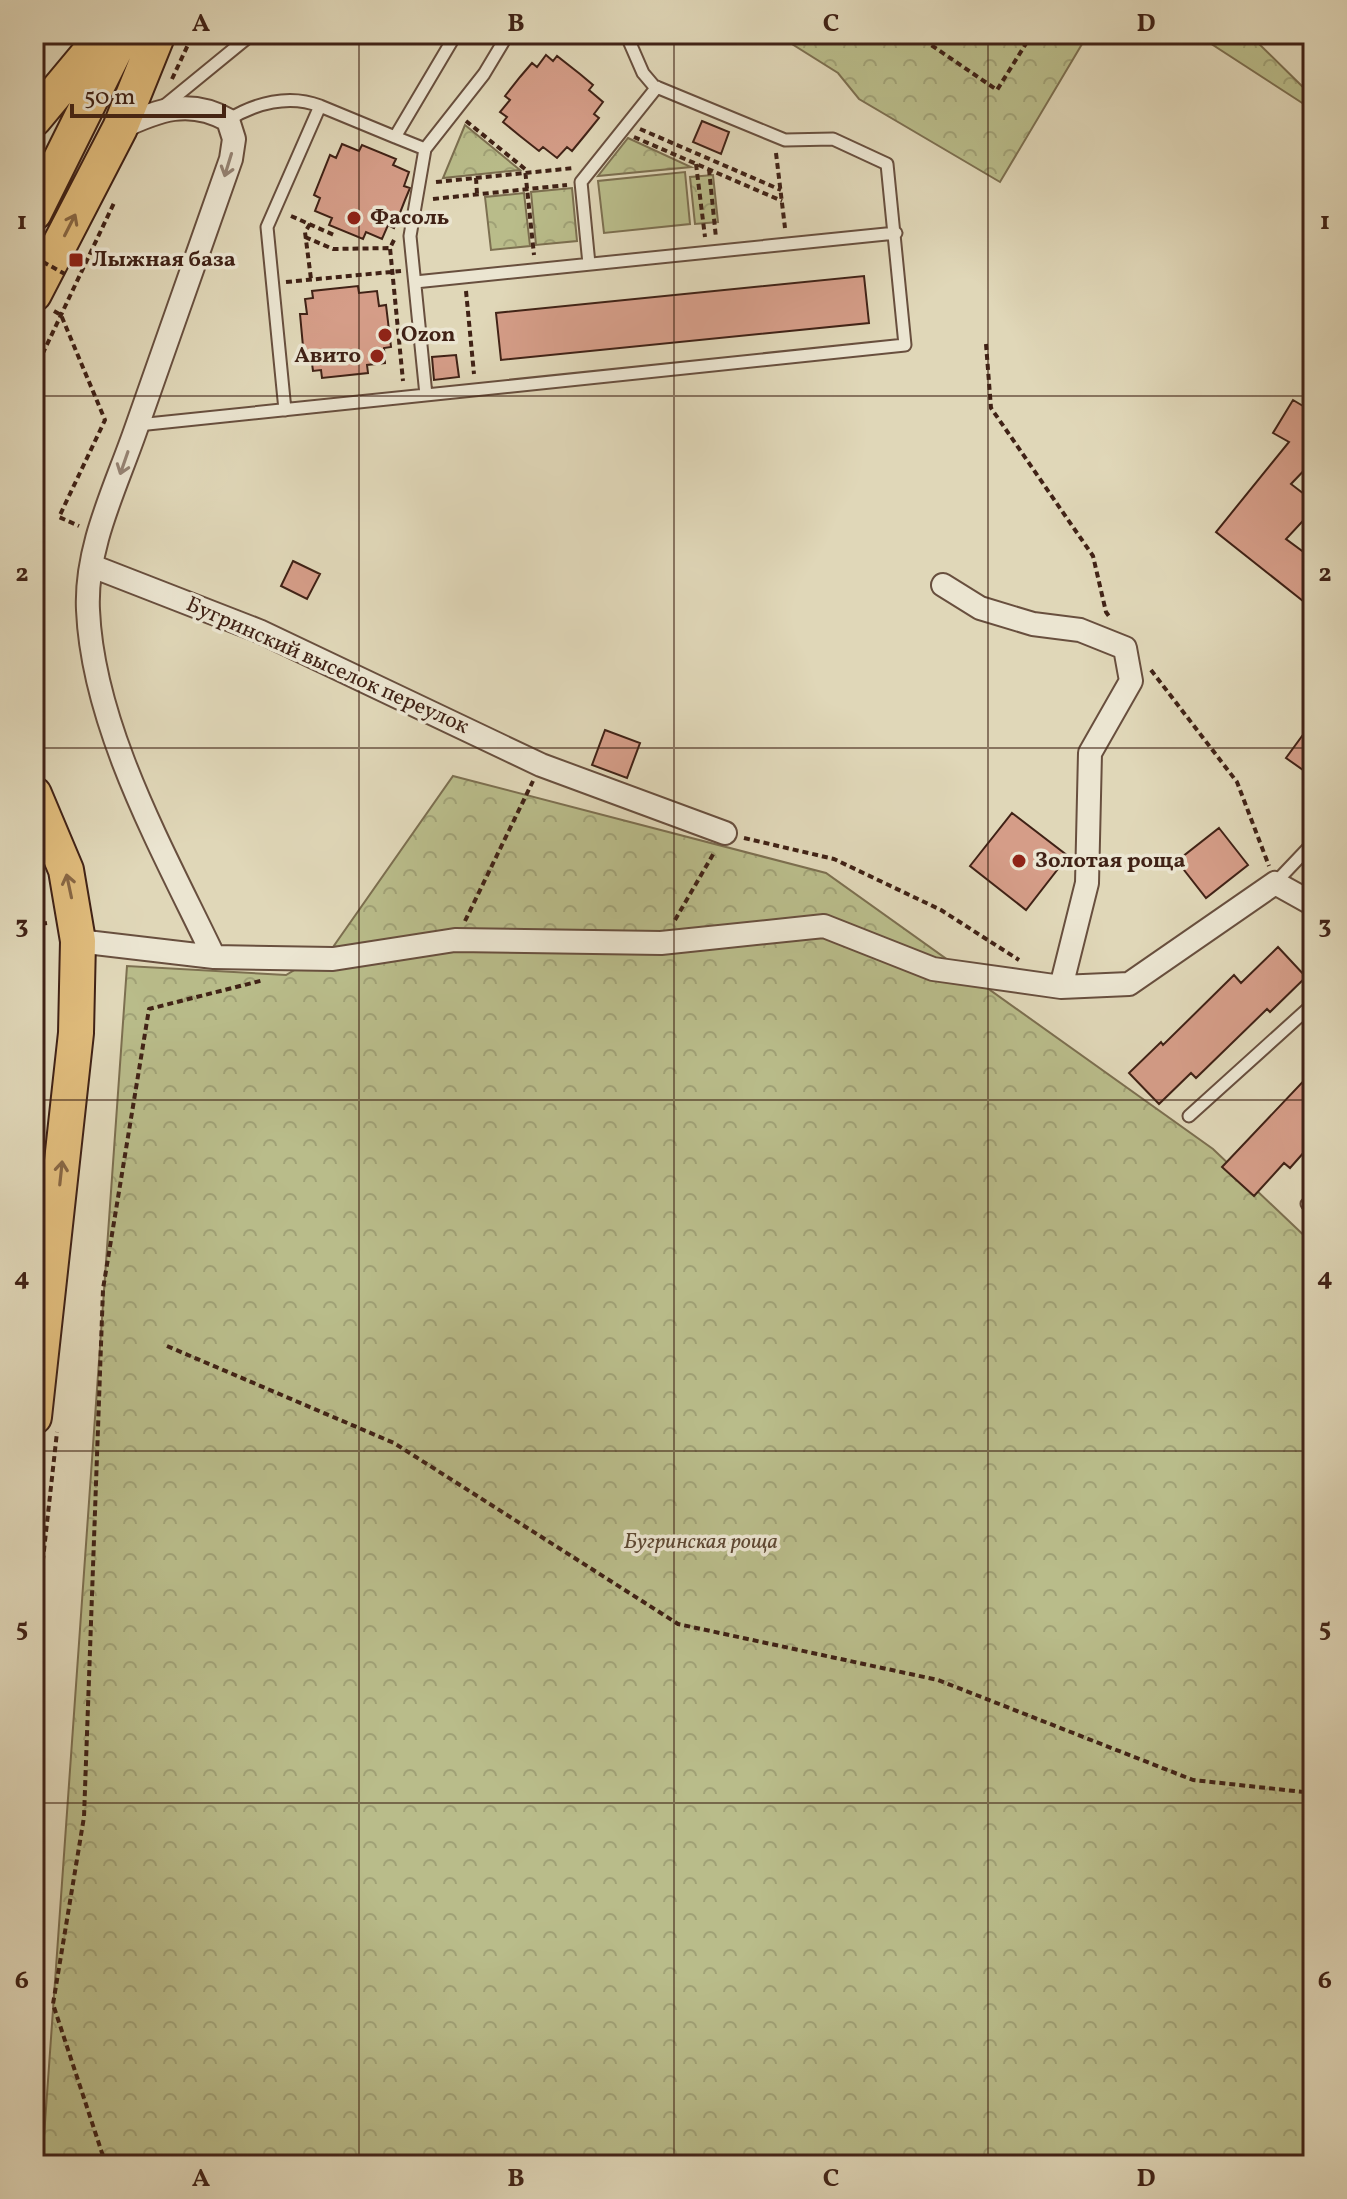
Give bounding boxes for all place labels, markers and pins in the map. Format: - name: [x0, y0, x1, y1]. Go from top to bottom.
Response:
- place label: Фасоль: [370, 203, 449, 234]
- marker: Фасоль: [345, 209, 363, 227]
- place label: Лыжная база: [92, 245, 236, 276]
- marker: Лыжная база: [67, 251, 85, 269]
- place label: Ozon: [401, 320, 456, 351]
- marker: Ozon: [376, 326, 394, 344]
- place label: Авито: [294, 341, 361, 372]
- marker: Авито: [368, 347, 386, 365]
- place label: Золотая роща: [1035, 846, 1186, 877]
- marker: Золотая роща: [1010, 852, 1028, 870]

